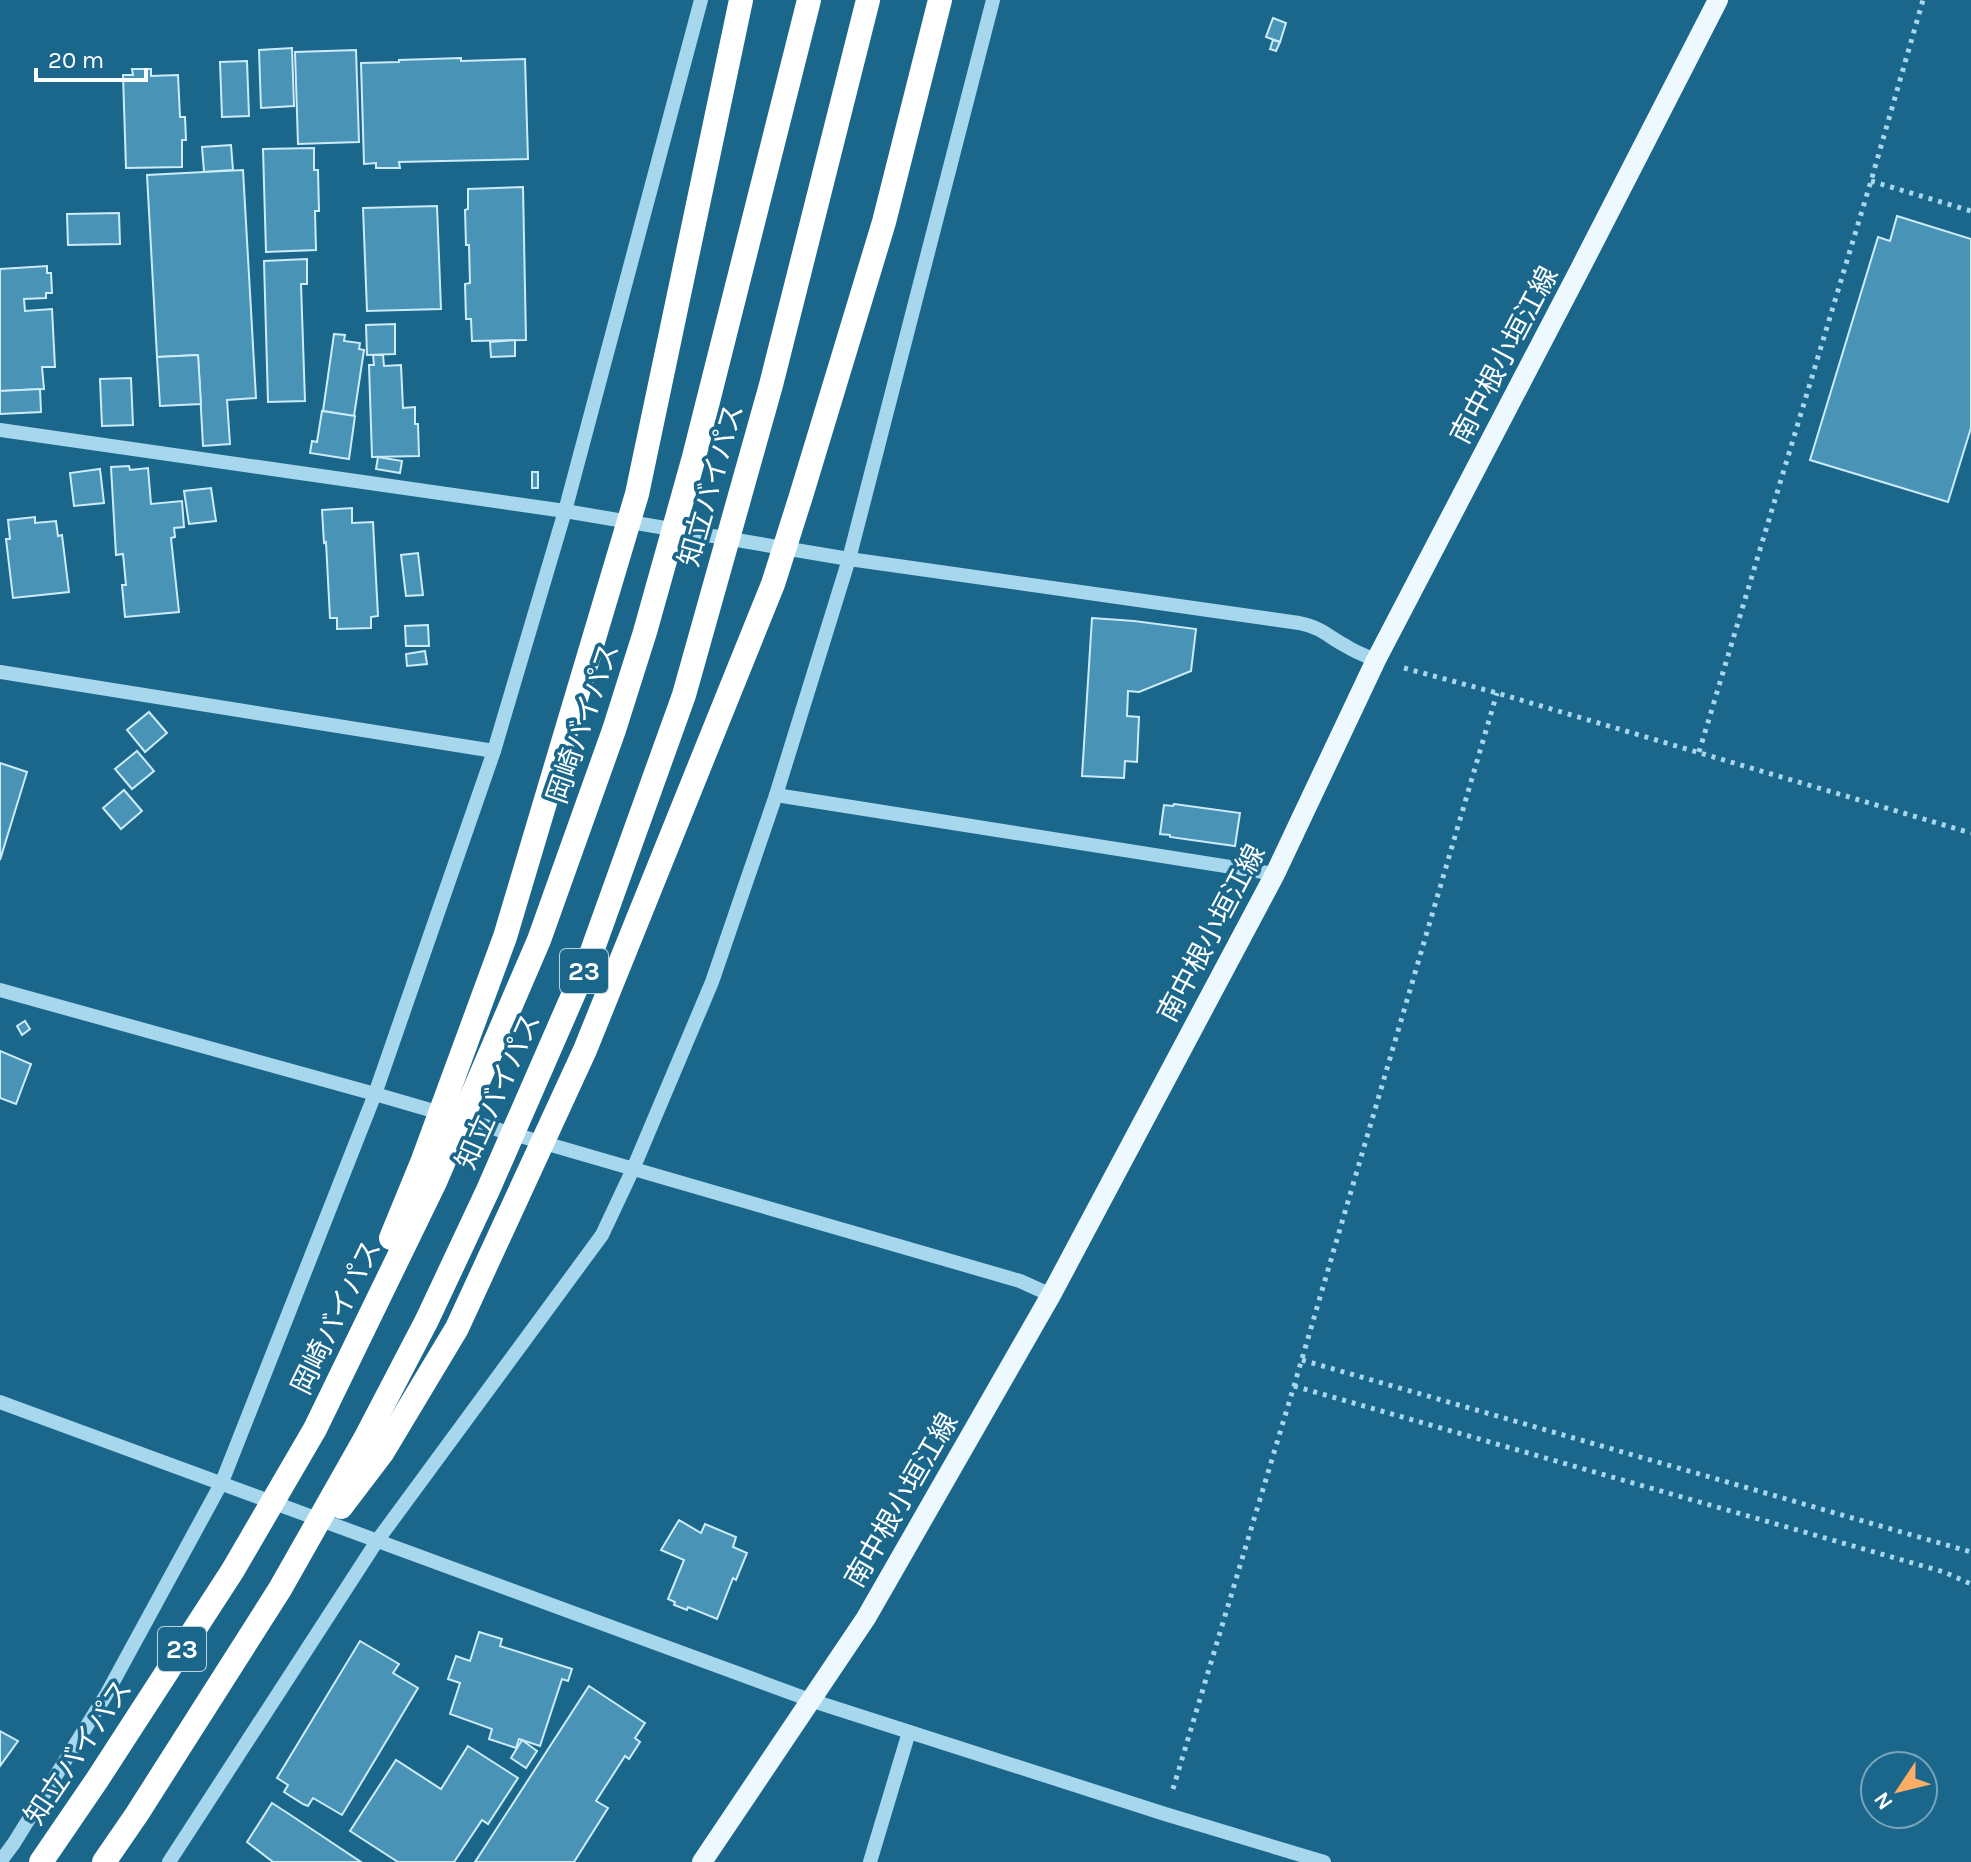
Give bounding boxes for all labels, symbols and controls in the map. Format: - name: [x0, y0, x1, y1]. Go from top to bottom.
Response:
- scale bar: [36, 32, 146, 82]
- text: 20 m: [48, 46, 104, 74]
- street label: 南中根小垣江線: [1443, 261, 1565, 449]
- street label: 知立バイパス: [672, 400, 750, 570]
- street label: 岡崎バイパス: [540, 638, 626, 808]
- street label: 南中根小垣江線: [1150, 839, 1272, 1027]
- road number: 23: [560, 949, 608, 993]
- street label: 知立バイパス: [449, 1008, 547, 1174]
- street label: 岡崎バイパス: [284, 1235, 388, 1399]
- street label: 南中根小垣江線: [838, 1407, 964, 1593]
- road number: 23: [158, 1627, 206, 1671]
- street label: 知立バイパス: [18, 1673, 138, 1831]
- north arrow: [1859, 1750, 1939, 1830]
- text: N: [1868, 1787, 1899, 1815]

